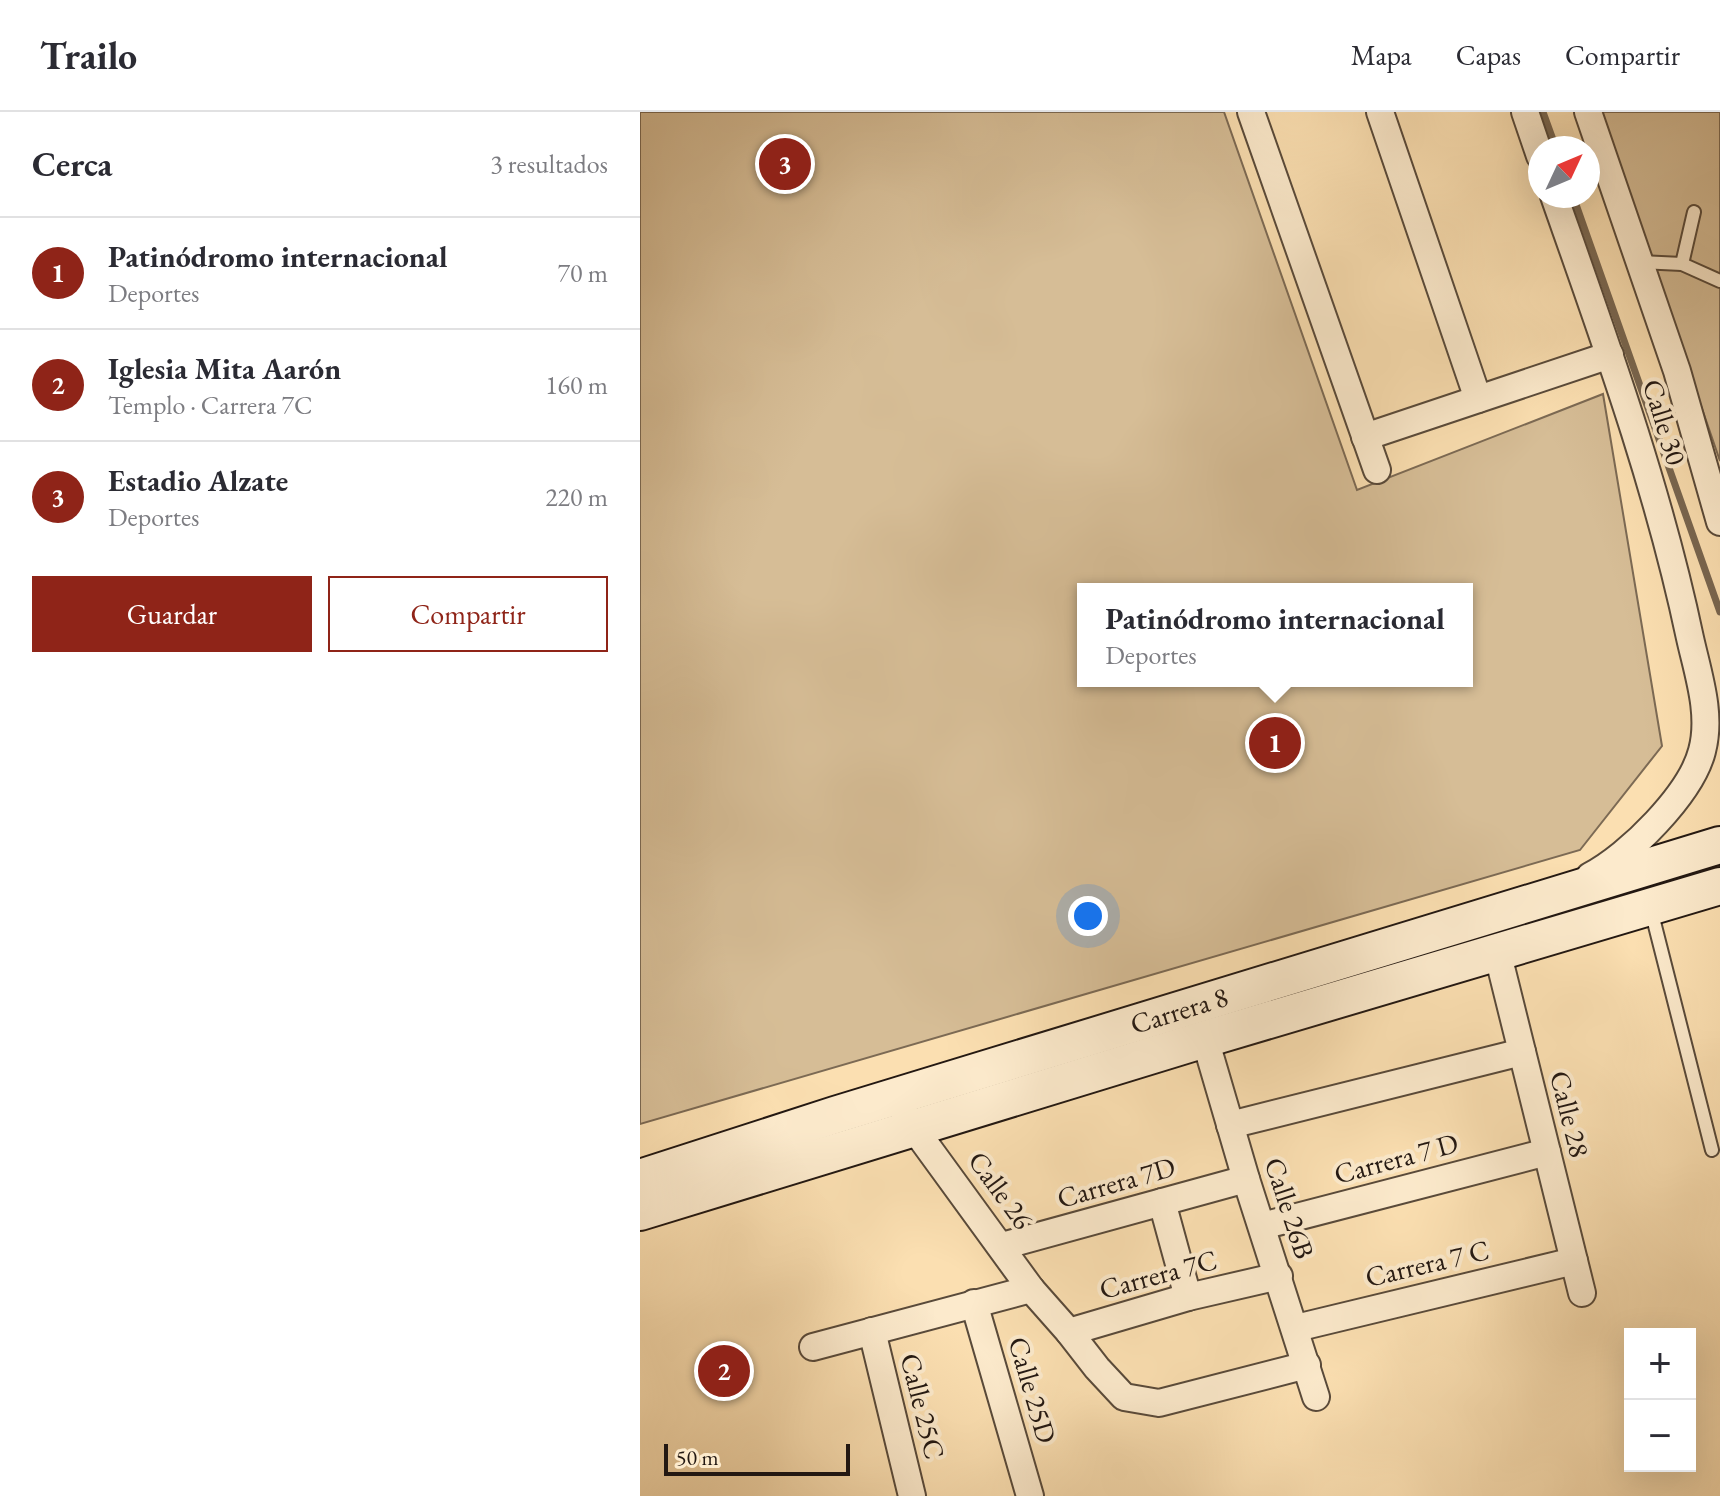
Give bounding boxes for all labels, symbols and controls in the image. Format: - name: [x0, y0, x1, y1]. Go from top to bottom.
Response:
- text: Trailo: [40, 31, 137, 80]
- text: Mapa: [1351, 37, 1412, 73]
- text: Capas: [1456, 37, 1521, 73]
- text: Compartir: [1565, 37, 1680, 73]
- pin: 3: [759, 134, 811, 194]
- north arrow: [1528, 136, 1600, 208]
- text: Cerca: [32, 142, 112, 186]
- text: 3 resultados: [490, 147, 608, 181]
- text: Patinódromo internacional: [108, 237, 447, 276]
- text: 1: [51, 256, 65, 290]
- text: 70 m: [558, 256, 608, 290]
- text: Deportes: [108, 276, 200, 310]
- text: Iglesia Mita Aarón: [108, 349, 341, 388]
- text: 2: [51, 368, 65, 402]
- text: 160 m: [545, 368, 608, 402]
- street label: Calle 30: [1635, 375, 1695, 469]
- text: Templo · Carrera 7C: [108, 388, 312, 422]
- text: Estadio Alzate: [108, 461, 288, 500]
- text: 3: [51, 480, 65, 514]
- text: 220 m: [545, 480, 608, 514]
- text: Deportes: [108, 500, 200, 534]
- button: Guardar: [32, 576, 312, 652]
- button: Compartir: [328, 576, 608, 652]
- popup: [1077, 583, 1473, 687]
- text: Patinódromo internacional: [1105, 599, 1445, 638]
- text: Deportes: [1105, 638, 1197, 672]
- pin: 1: [1249, 713, 1301, 773]
- your location: [1068, 896, 1108, 936]
- street label: Carrera 8: [1126, 978, 1232, 1042]
- street label: Calle 28: [1542, 1067, 1598, 1161]
- street label: Carrera 7 D: [1330, 1124, 1462, 1192]
- street label: Calle 26: [961, 1144, 1041, 1236]
- street label: Carrera 7D: [1053, 1148, 1179, 1216]
- street label: Calle 26B: [1257, 1153, 1323, 1263]
- street label: Carrera 7 C: [1362, 1231, 1492, 1295]
- street label: Carrera 7C: [1095, 1241, 1221, 1307]
- map controls: [1624, 1328, 1696, 1472]
- button: +: [1624, 1328, 1696, 1400]
- street label: Calle 25D: [1001, 1333, 1065, 1447]
- pin: 2: [698, 1341, 750, 1401]
- street label: Calle 25C: [892, 1349, 954, 1463]
- button: −: [1624, 1400, 1696, 1472]
- scale bar: [664, 1440, 850, 1476]
- text: 50 m: [676, 1443, 719, 1472]

